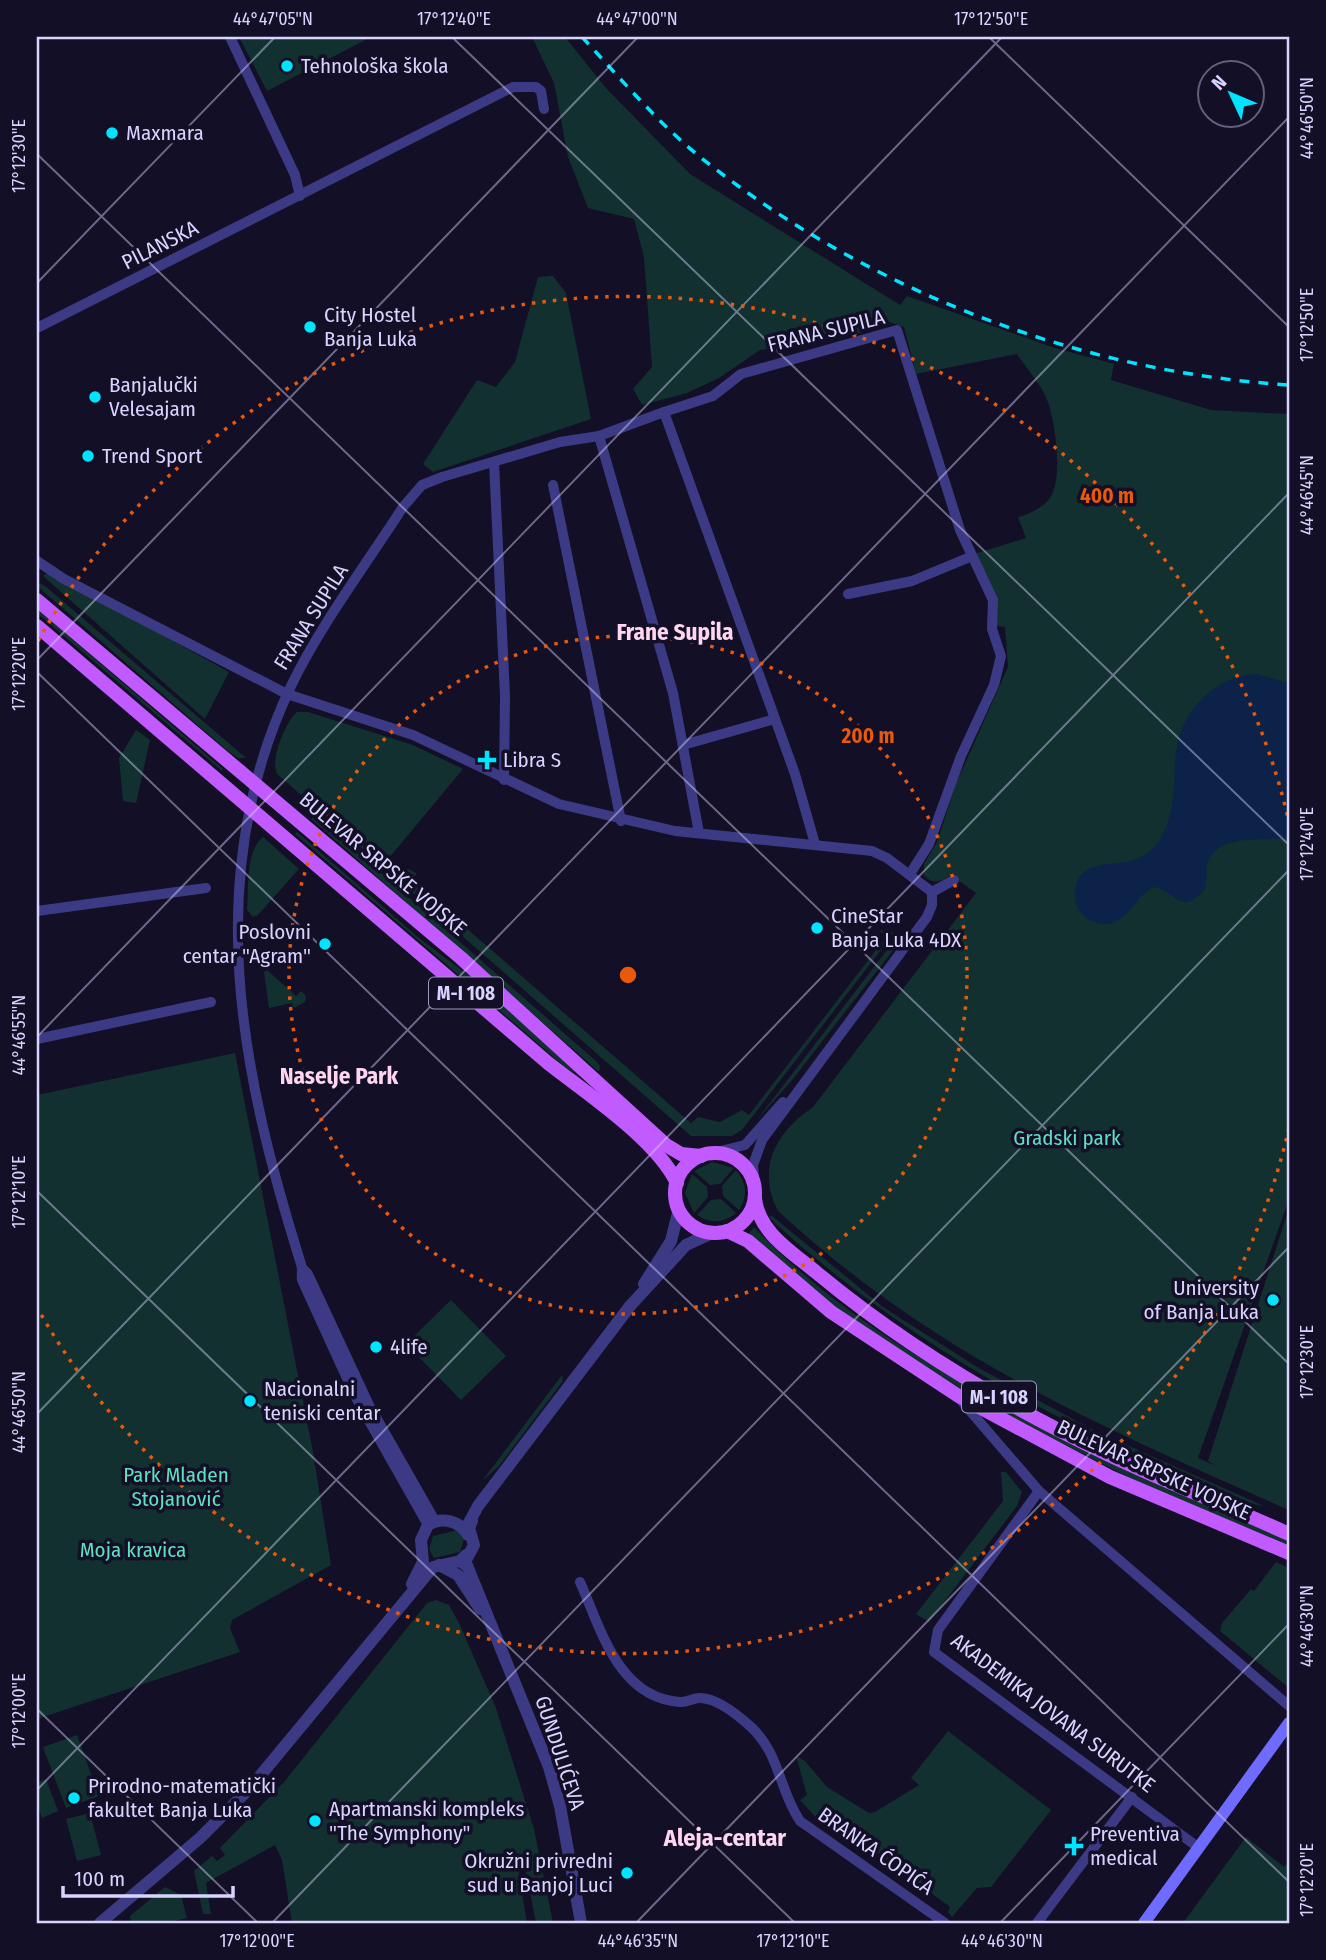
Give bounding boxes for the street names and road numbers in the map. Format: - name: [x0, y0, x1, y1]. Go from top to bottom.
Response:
- street label: PILANSKA: [117, 215, 203, 275]
- street label: FRANA SUPILA: [765, 304, 887, 358]
- street label: FRANA SUPILA: [268, 559, 354, 675]
- street label: BULEVAR SRPSKE VOJSKE: [294, 786, 472, 942]
- road number: M-I 108: [429, 978, 503, 1009]
- road number: M-I 108: [962, 1382, 1036, 1413]
- street label: BULEVAR SRPSKE VOJSKE: [1053, 1414, 1255, 1526]
- street label: AKADEMIKA JOVANA SURUTKE: [946, 1628, 1160, 1798]
- street label: GUNDULIĆEVA: [529, 1693, 591, 1813]
- street label: BRANKA ĆOPIĆA: [813, 1802, 939, 1900]

